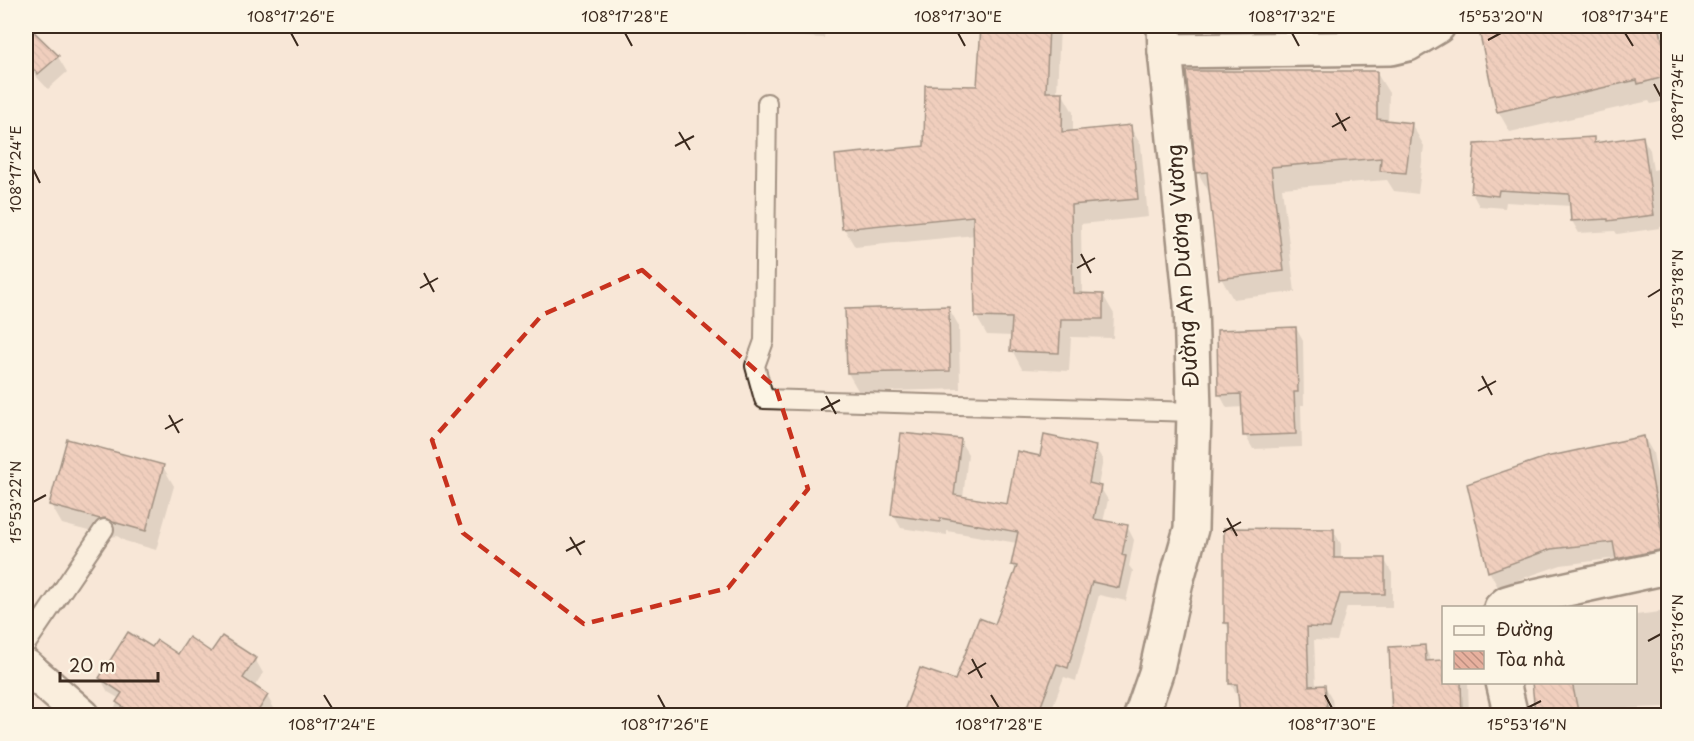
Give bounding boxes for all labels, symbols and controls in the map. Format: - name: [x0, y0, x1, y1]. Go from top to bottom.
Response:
- text: 108°17'26"E: [247, 4, 335, 27]
- text: 108°17'28"E: [581, 4, 669, 27]
- text: 108°17'30"E: [914, 4, 1002, 27]
- text: 108°17'32"E: [1248, 4, 1336, 27]
- text: 15°53'20"N: [1459, 4, 1543, 27]
- text: 108°17'34"E: [1581, 4, 1669, 27]
- text: 108°17'34"E: [1665, 53, 1688, 141]
- text: 108°17'24"E: [3, 125, 26, 213]
- street label: Đường An Dương Vương: [1157, 143, 1205, 389]
- text: 15°53'18"N: [1665, 249, 1688, 329]
- text: 15°53'22"N: [3, 461, 26, 544]
- text: 15°53'16"N: [1665, 594, 1688, 674]
- legend: [1442, 606, 1637, 684]
- text: Đường: [1496, 615, 1553, 642]
- scale bar: [60, 645, 158, 683]
- text: Tòa nhà: [1496, 645, 1566, 672]
- text: 20 m: [69, 651, 115, 678]
- text: 108°17'24"E: [288, 712, 376, 735]
- text: 108°17'26"E: [621, 712, 709, 735]
- text: 108°17'28"E: [955, 712, 1043, 735]
- text: 108°17'30"E: [1288, 712, 1376, 735]
- text: 15°53'16"N: [1487, 712, 1567, 735]

